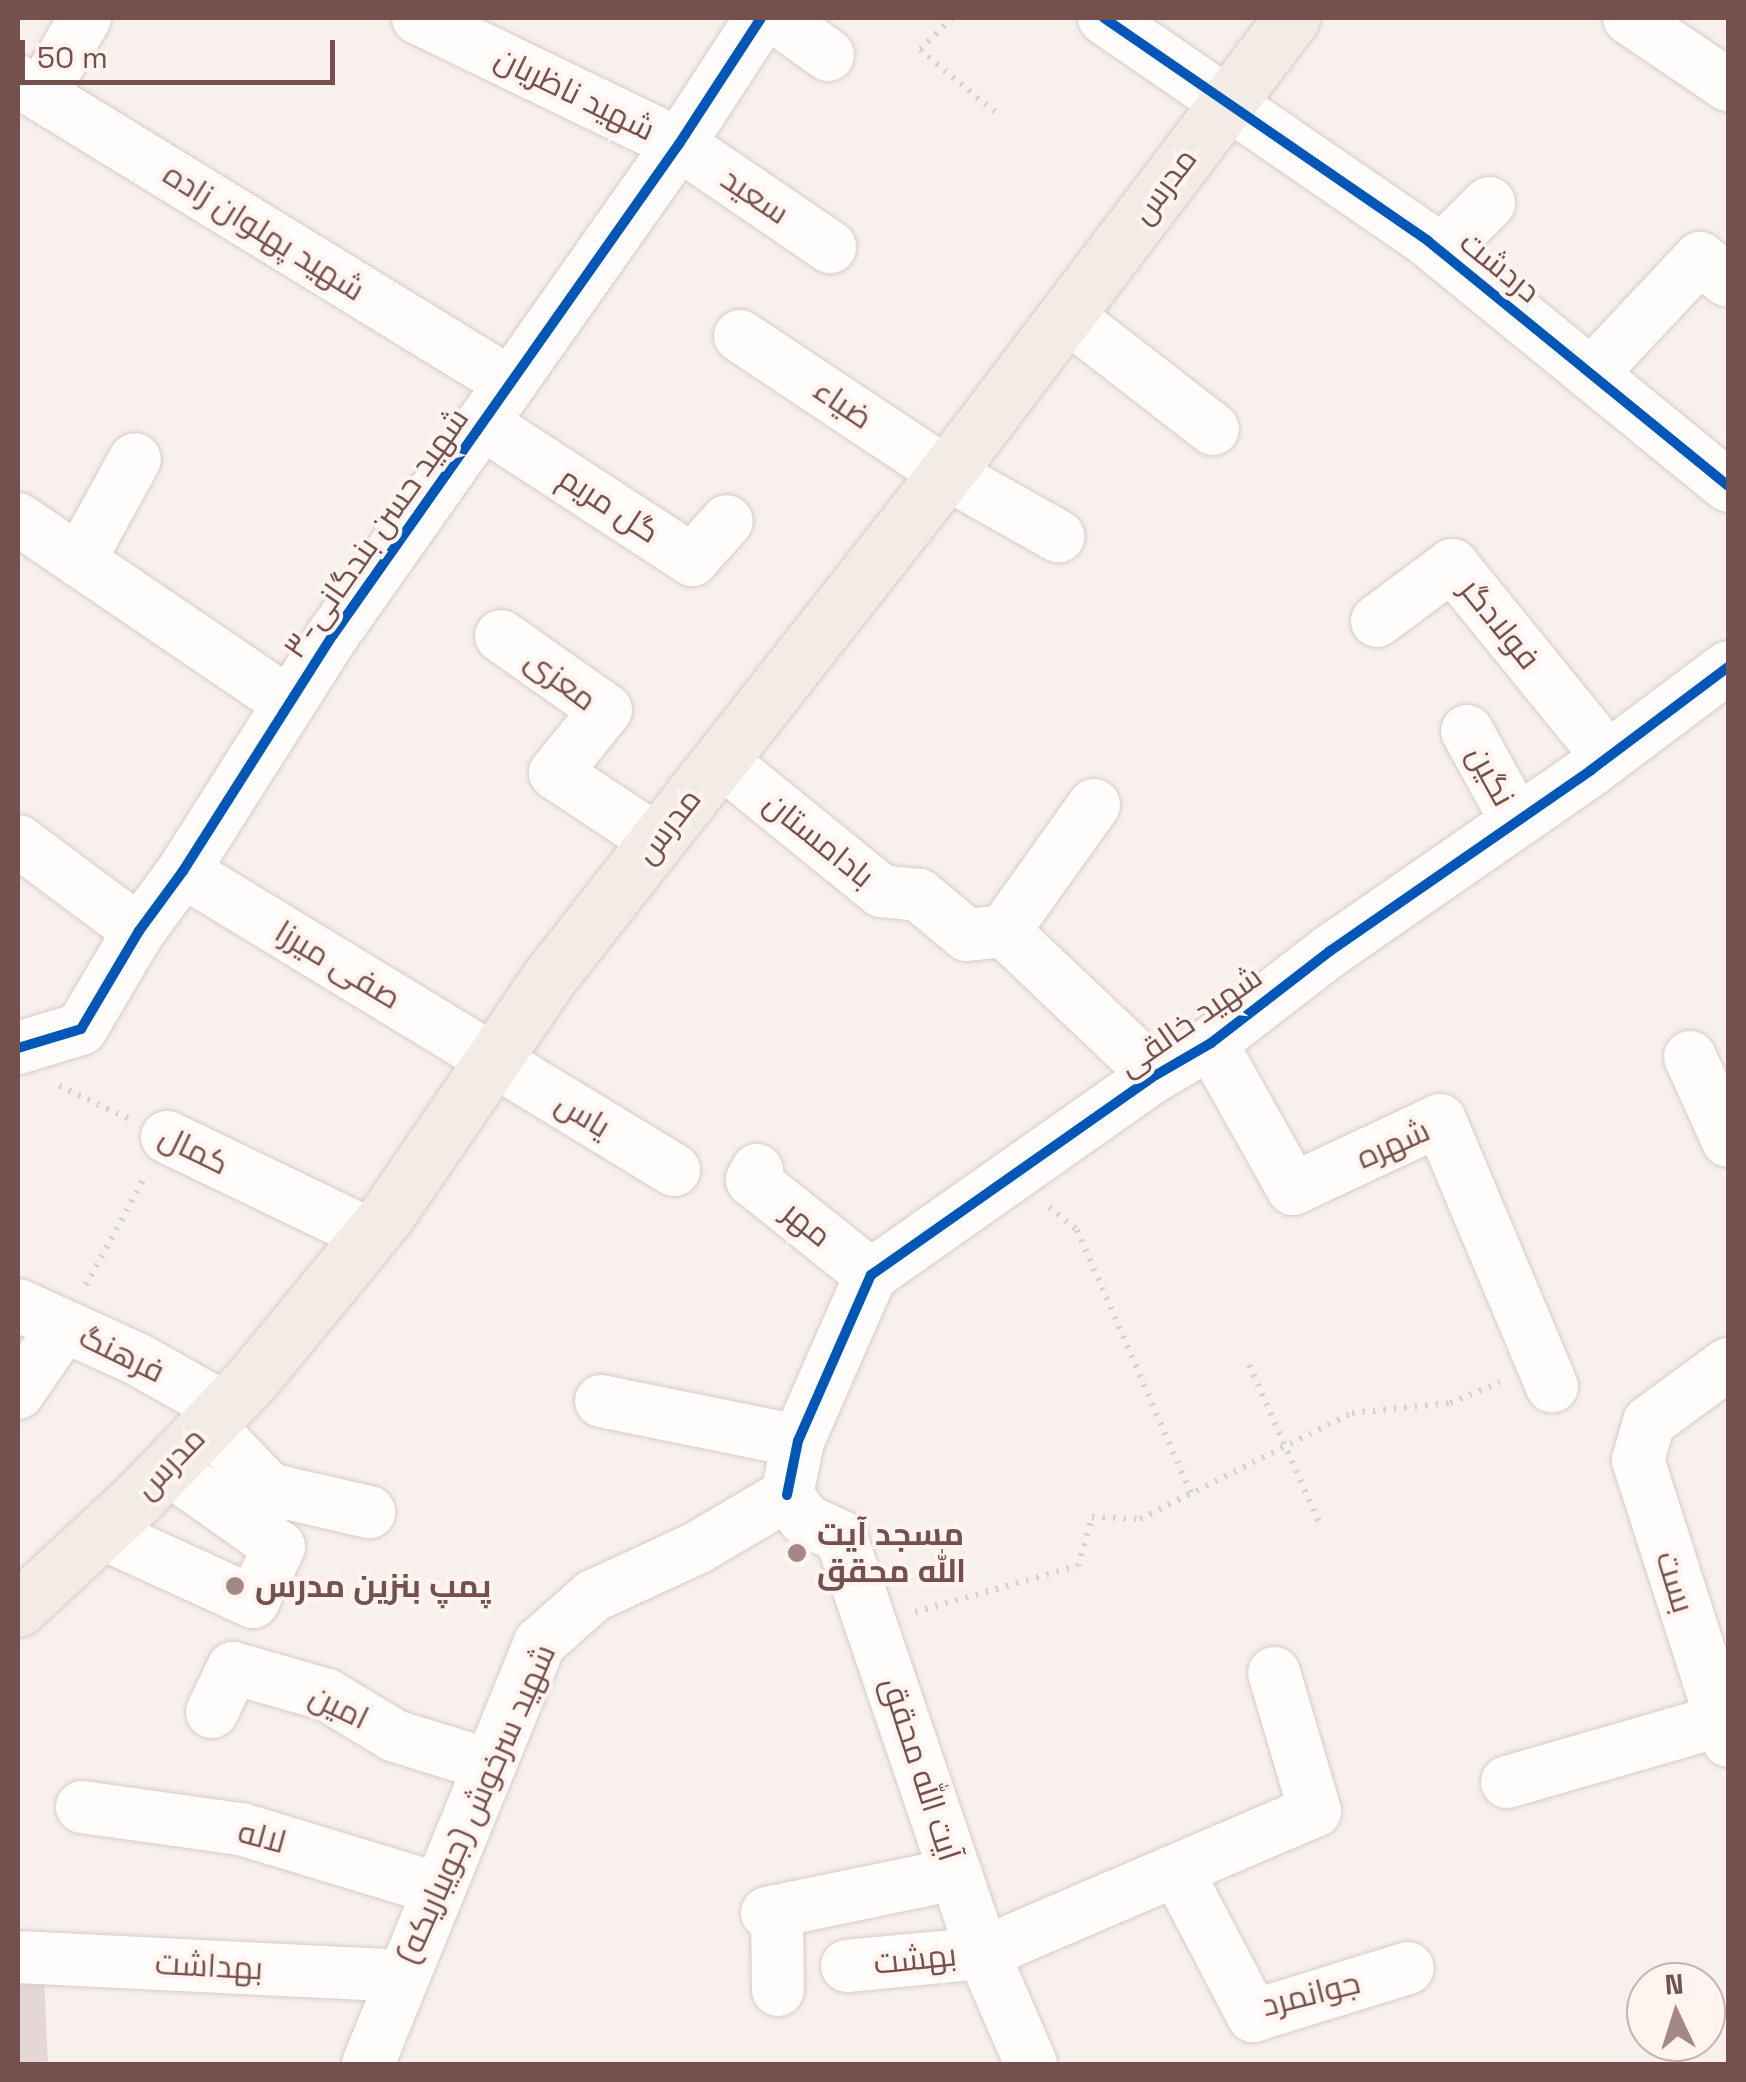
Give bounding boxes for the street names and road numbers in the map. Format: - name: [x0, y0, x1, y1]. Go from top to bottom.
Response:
- street label: شهید ناظریان: [489, 39, 661, 149]
- street label: مدرس: [1123, 141, 1205, 231]
- street label: شهید پهلوان زاده: [156, 155, 372, 309]
- street label: سعید: [714, 160, 796, 232]
- street label: دردشت: [1452, 223, 1548, 311]
- street label: ضیاء: [806, 371, 880, 437]
- street label: ۳-شهید حسن بندگانی: [275, 400, 477, 666]
- street label: گل مریم: [552, 458, 666, 552]
- street label: فولادگر: [1452, 571, 1548, 677]
- street label: معزی: [518, 641, 604, 719]
- street label: نگین: [1459, 739, 1523, 813]
- street label: مدرس: [627, 781, 709, 871]
- street label: بادامستان: [756, 784, 882, 896]
- street label: صفی میرزا: [268, 913, 408, 1017]
- street label: شهید خالقی: [1111, 957, 1269, 1085]
- street label: یاس: [549, 1084, 617, 1146]
- street label: شهره: [1351, 1111, 1435, 1177]
- street label: کمال: [153, 1117, 235, 1183]
- street label: مهر: [775, 1193, 839, 1255]
- street label: فرهنگ: [73, 1317, 171, 1391]
- street label: مدرس: [127, 1419, 213, 1507]
- street label: بست: [1648, 1547, 1702, 1617]
- street label: شهید سرخوش (جویباریکه): [388, 1638, 564, 1970]
- street label: آیت الله محقق: [873, 1672, 969, 1866]
- street label: امین: [303, 1676, 375, 1738]
- street label: لاله: [234, 1812, 290, 1862]
- street label: بهشت: [872, 1936, 958, 1982]
- street label: بهداشت: [154, 1944, 264, 1988]
- street label: جوانمرد: [1258, 1963, 1364, 2025]

